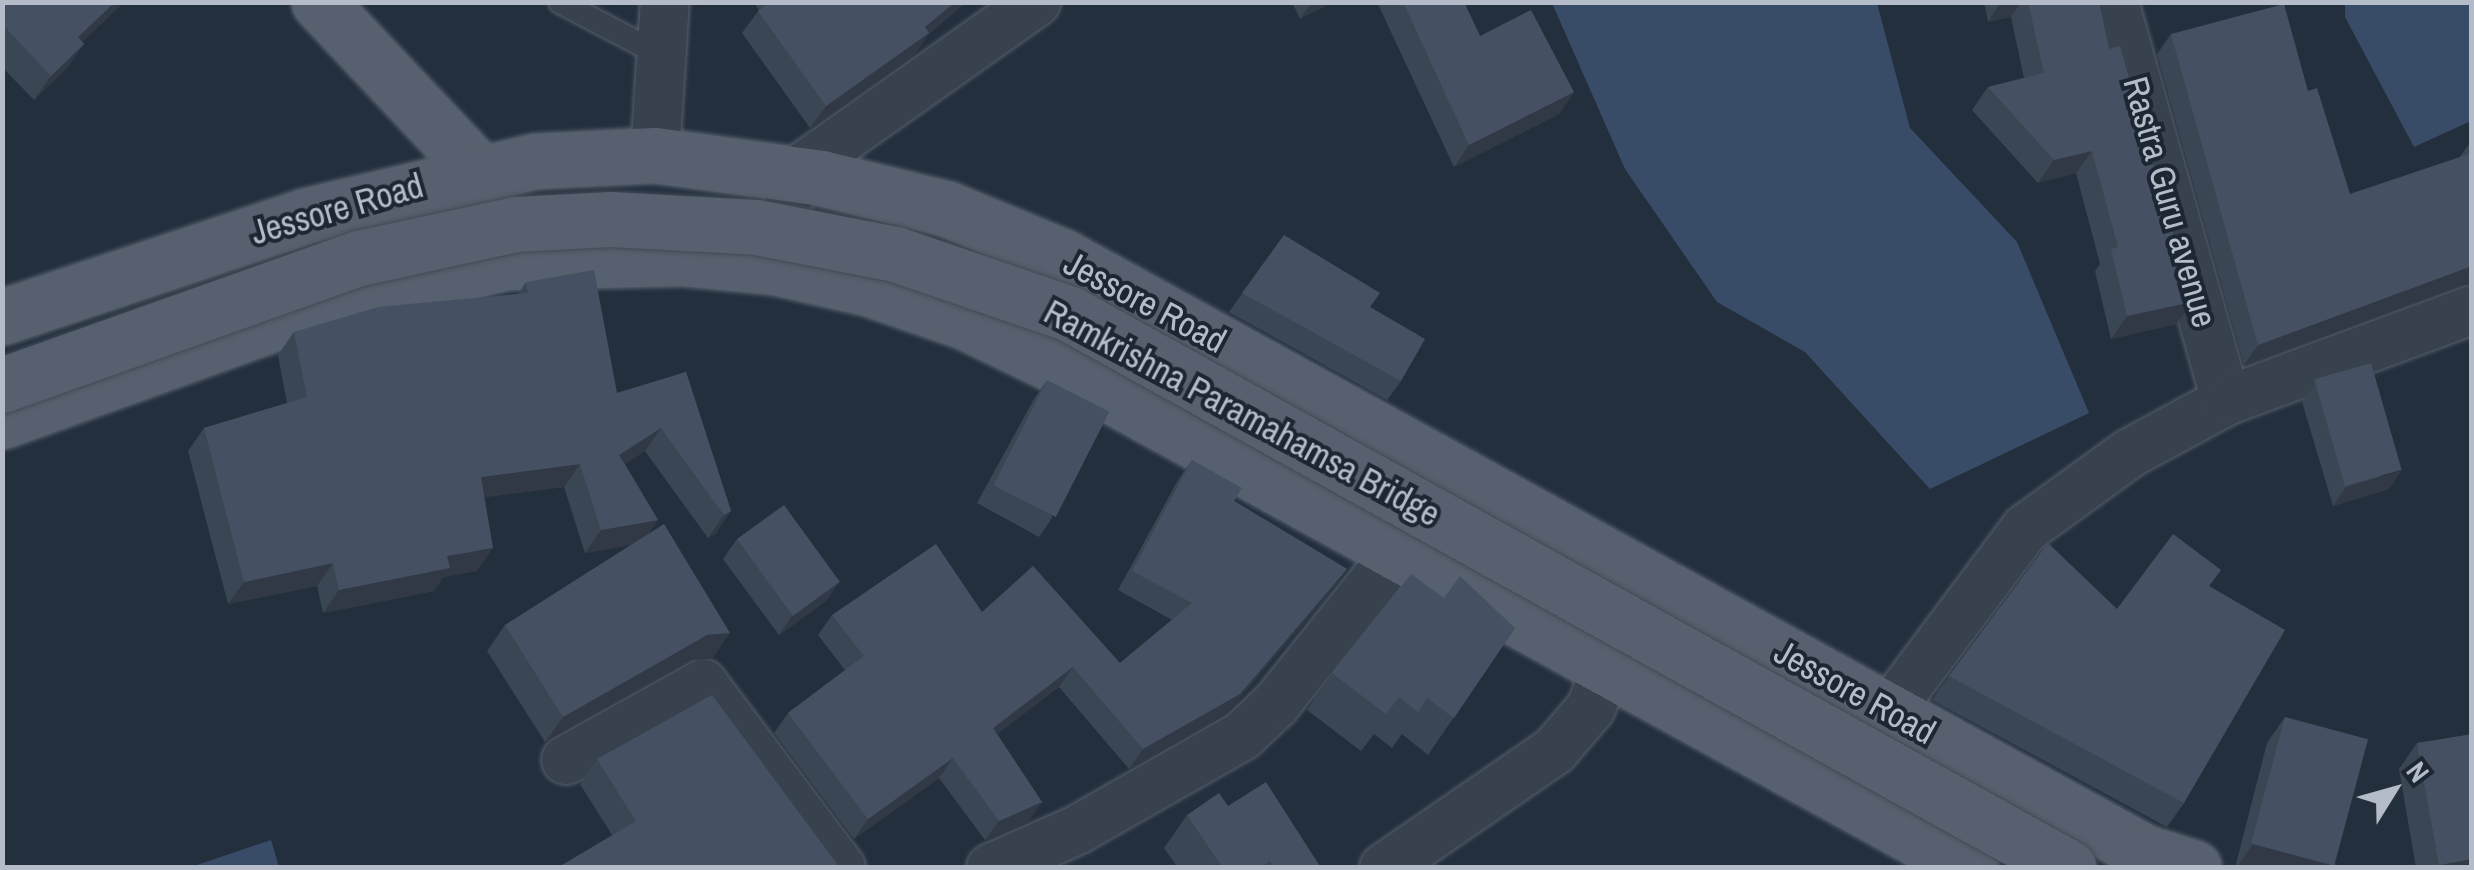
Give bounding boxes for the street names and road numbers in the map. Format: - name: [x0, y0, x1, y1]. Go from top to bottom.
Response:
- street label: Rastra Guru avenue: [2114, 72, 2226, 332]
- street label: Jessore Road: [246, 164, 428, 254]
- street label: Jessore Road: [1057, 242, 1233, 362]
- street label: Ramkrishna Paramahamsa Bridge: [1037, 291, 1447, 535]
- street label: Jessore Road: [1767, 631, 1943, 753]

